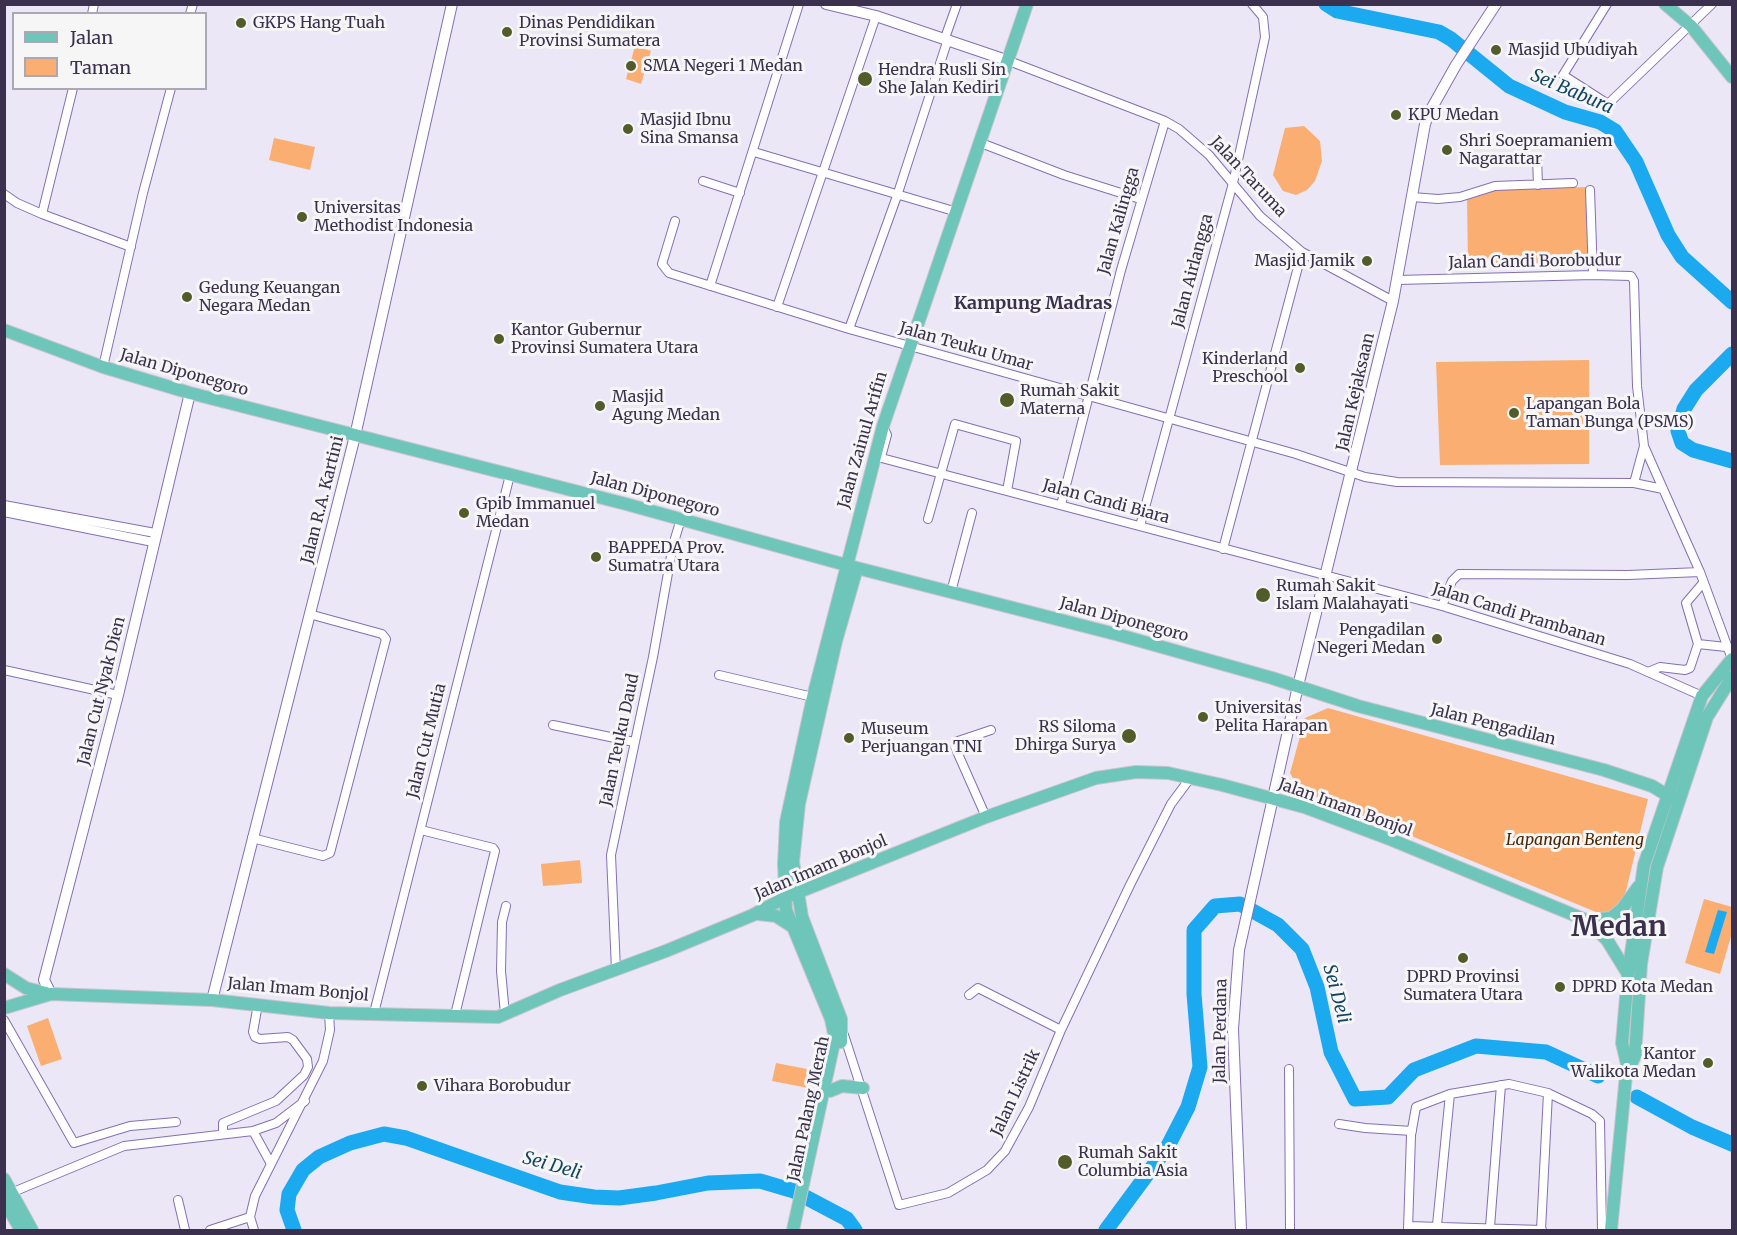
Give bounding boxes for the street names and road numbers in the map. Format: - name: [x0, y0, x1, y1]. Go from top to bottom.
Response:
- street label: Jalan Taruma: [1206, 133, 1290, 221]
- street label: Jalan Kalingga: [1095, 165, 1143, 277]
- street label: Jalan Airlangga: [1169, 212, 1217, 330]
- street label: Jalan Candi Borobudur: [1448, 251, 1622, 273]
- street label: Jalan Teuku Umar: [897, 319, 1035, 375]
- street label: Jalan Kejaksaan: [1333, 331, 1379, 453]
- street label: Jalan Diponegoro: [118, 346, 250, 400]
- street label: Jalan Zainul Arifin: [834, 369, 892, 511]
- street label: Jalan R.A. Kartini: [298, 434, 348, 566]
- street label: Jalan Diponegoro: [589, 469, 721, 521]
- street label: Jalan Candi Biara: [1040, 476, 1172, 528]
- street label: Jalan Candi Prambanan: [1430, 579, 1608, 651]
- street label: Jalan Diponegoro: [1058, 594, 1190, 646]
- street label: Jalan Cut Nyak Dien: [74, 615, 130, 767]
- street label: Jalan Teuku Daud: [597, 672, 643, 808]
- street label: Jalan Cut Mutia: [403, 682, 451, 800]
- street label: Jalan Pengadilan: [1428, 700, 1558, 750]
- street label: Jalan Imam Bonjol: [1275, 775, 1415, 841]
- street label: Jalan Imam Bonjol: [752, 831, 890, 905]
- street label: Jalan Imam Bonjol: [227, 974, 369, 1006]
- street label: Jalan Perdana: [1210, 978, 1232, 1084]
- street label: Jalan Palang Merah: [784, 1034, 834, 1184]
- street label: Jalan Listrik: [987, 1046, 1045, 1140]

